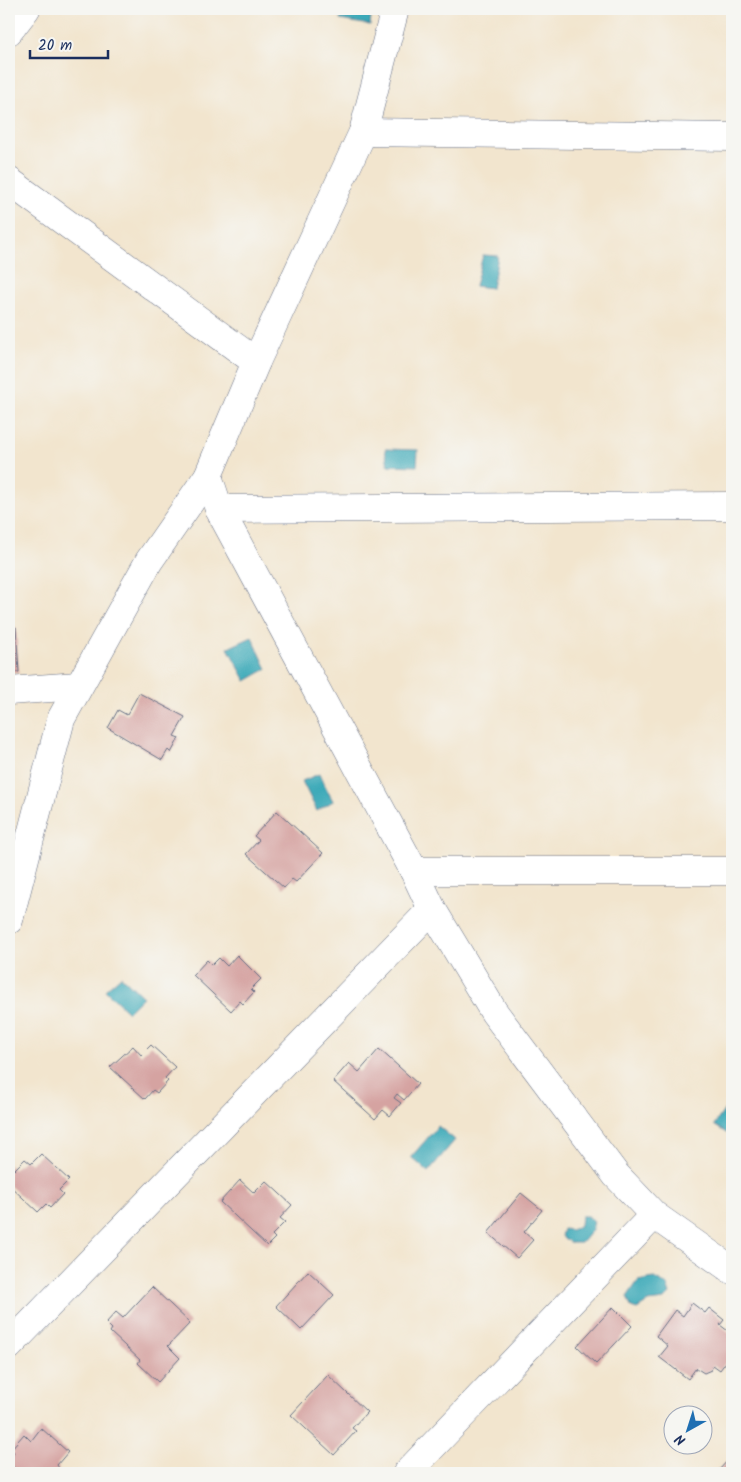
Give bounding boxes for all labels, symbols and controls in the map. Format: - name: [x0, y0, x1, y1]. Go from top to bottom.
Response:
- scale bar: [30, 28, 108, 60]
- text: 20 m: [38, 34, 72, 58]
- north arrow: [664, 1404, 714, 1454]
- text: N: [670, 1428, 691, 1451]

